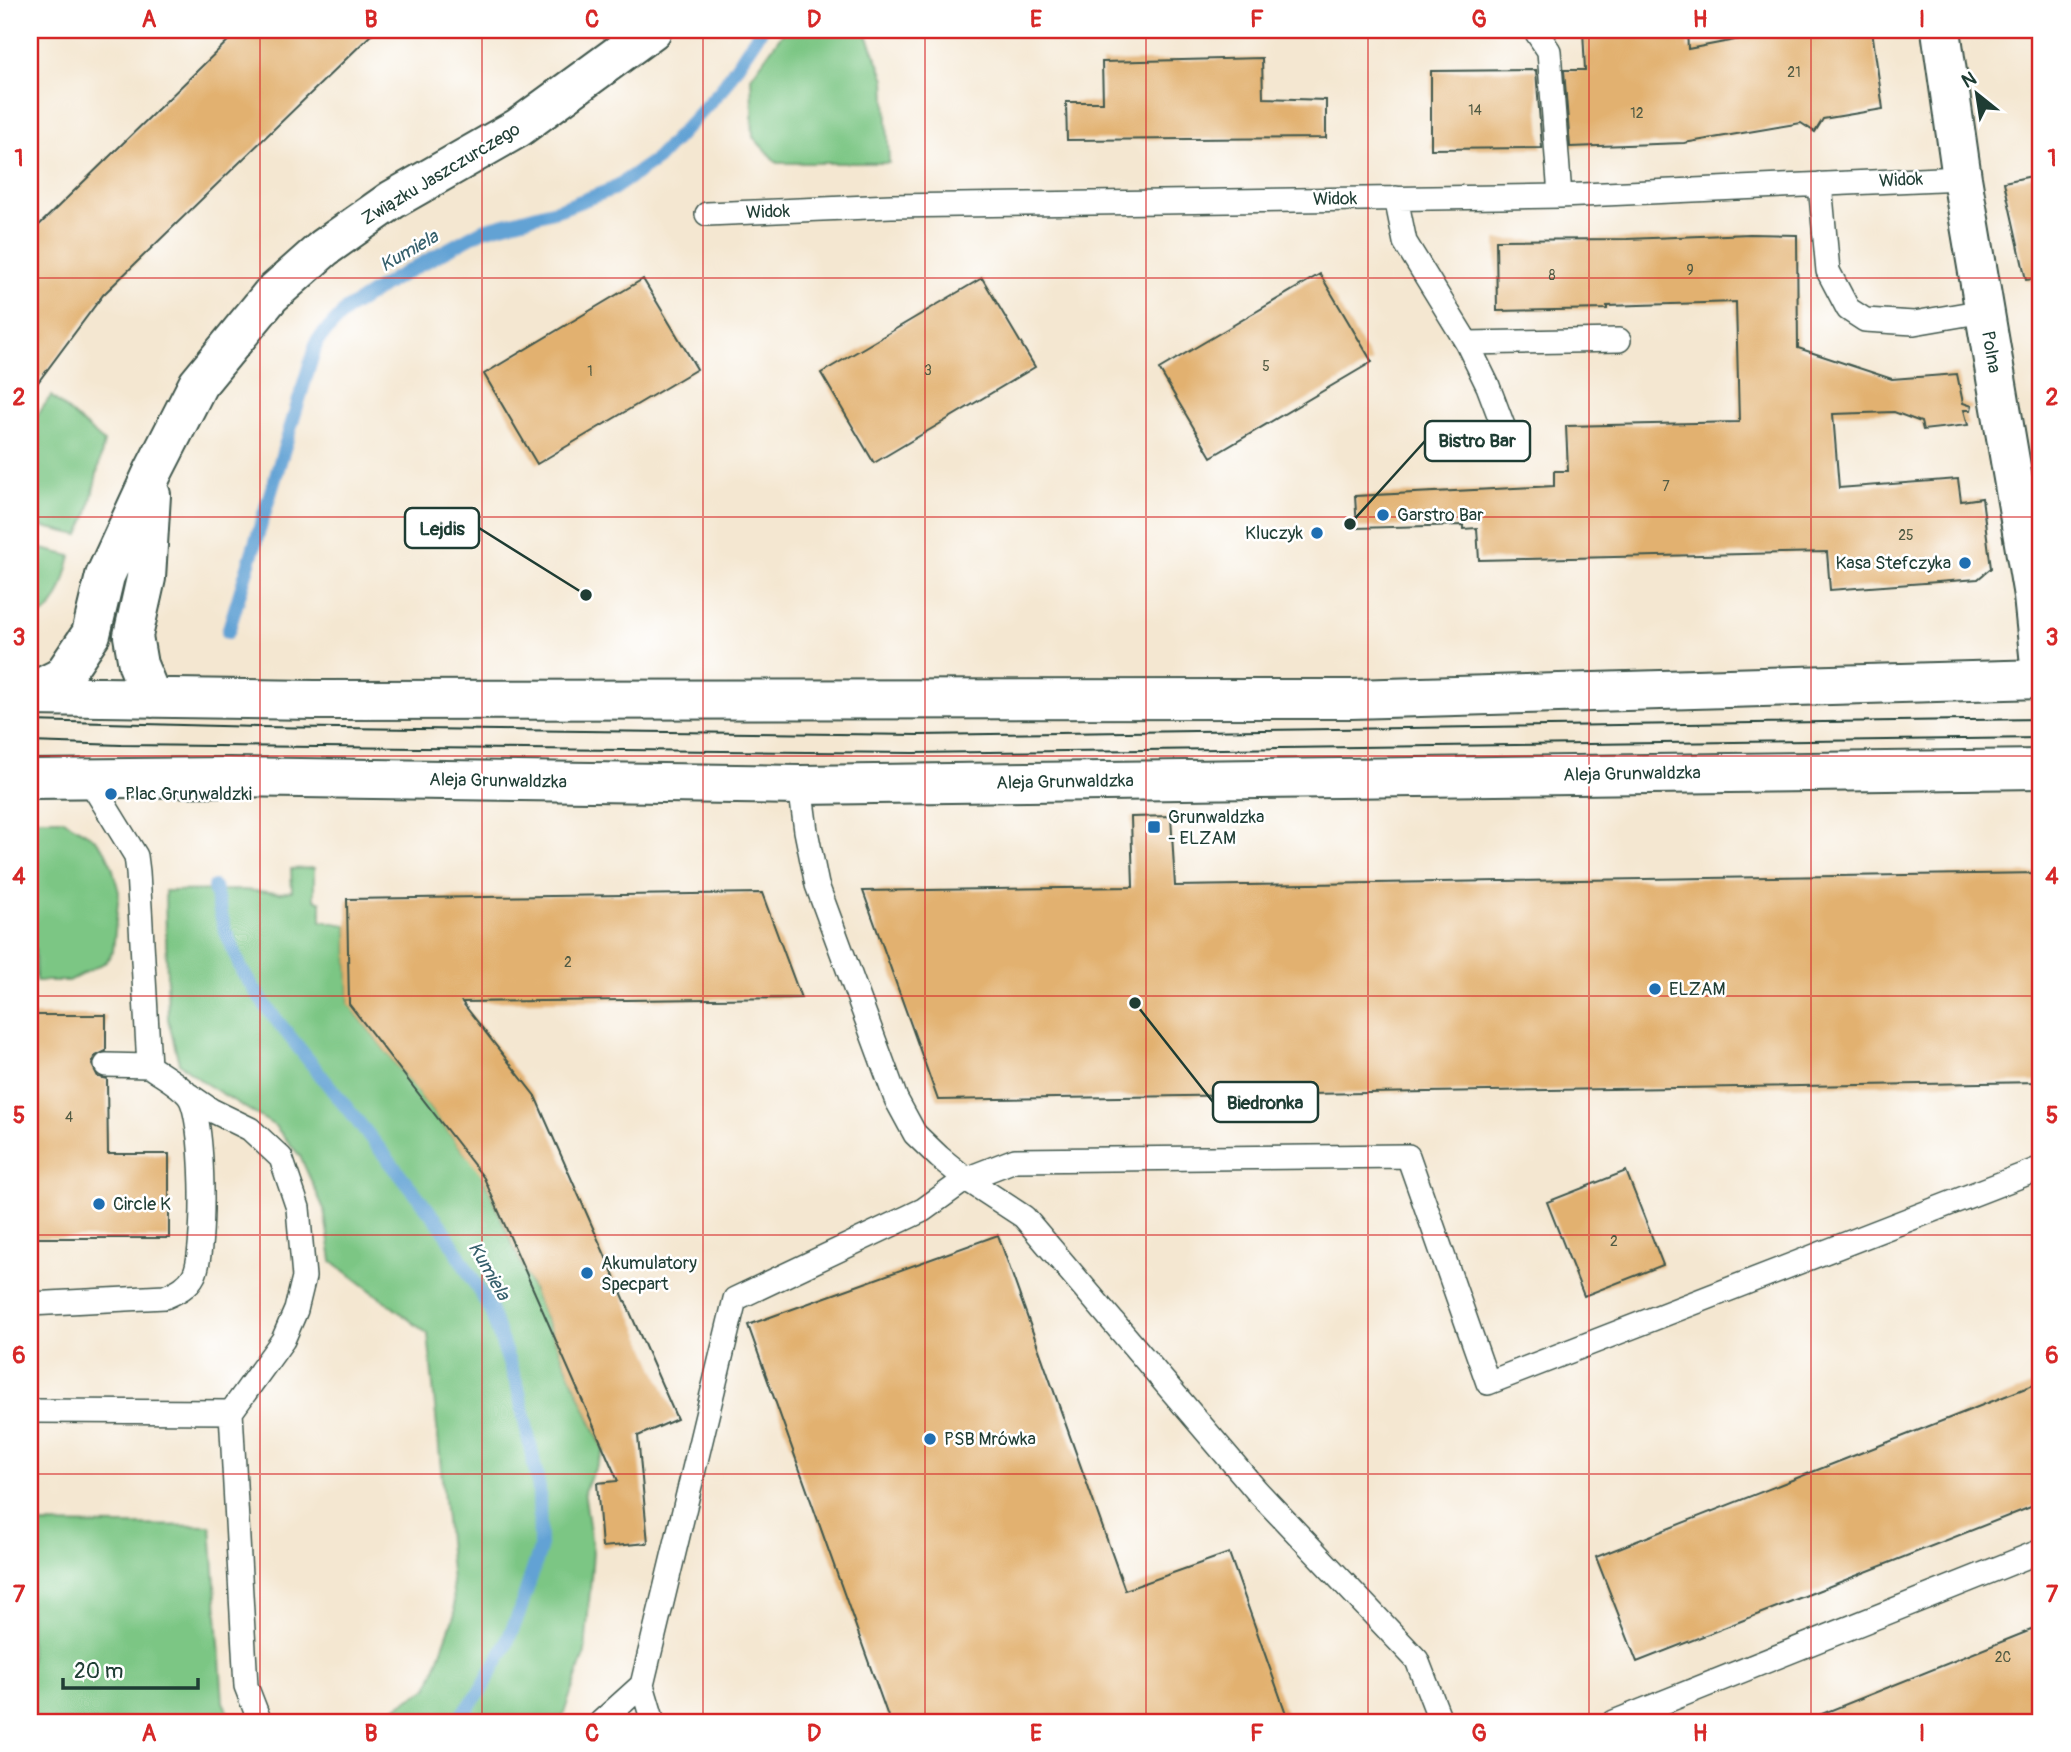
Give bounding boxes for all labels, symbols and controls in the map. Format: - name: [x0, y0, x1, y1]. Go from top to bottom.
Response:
- text: A: [142, 5, 157, 34]
- text: B: [364, 5, 378, 34]
- text: C: [585, 5, 599, 34]
- text: D: [807, 5, 821, 34]
- text: E: [1030, 5, 1042, 34]
- text: F: [1250, 5, 1264, 34]
- text: G: [1471, 5, 1487, 34]
- text: H: [1693, 5, 1707, 34]
- text: I: [1919, 5, 1925, 34]
- north arrow: [1941, 60, 2011, 130]
- house number: 21: [1787, 64, 1801, 81]
- text: N: [1957, 66, 1981, 94]
- house number: 14: [1468, 102, 1482, 119]
- house number: 12: [1630, 105, 1644, 122]
- street label: Związku Jaszczurczego: [358, 117, 525, 230]
- text: 1: [15, 144, 24, 173]
- text: 1: [2048, 144, 2057, 173]
- street label: Widok: [1878, 167, 1924, 193]
- street label: Widok: [1313, 187, 1358, 211]
- street label: Widok: [746, 200, 791, 224]
- water label: Kumiela: [376, 224, 443, 277]
- house number: 9: [1686, 262, 1694, 279]
- house number: 8: [1548, 267, 1556, 284]
- street label: Polna: [1976, 329, 2006, 375]
- house number: 5: [1262, 358, 1270, 375]
- house number: 3: [924, 362, 932, 379]
- house number: 1: [587, 363, 593, 380]
- text: 2: [13, 383, 26, 412]
- text: 2: [2046, 383, 2059, 412]
- callout: Bistro Bar: [1425, 421, 1530, 461]
- text: Bistro Bar: [1438, 429, 1516, 453]
- house number: 7: [1662, 478, 1670, 495]
- place label: Garstro Bar: [1397, 504, 1484, 527]
- marker: Garstro Bar: [1375, 507, 1391, 523]
- callout: Lejdis: [405, 508, 479, 548]
- text: Lejdis: [419, 517, 465, 541]
- place label: Kluczyk: [1245, 522, 1303, 545]
- marker: Kluczyk: [1309, 525, 1325, 541]
- house number: 25: [1898, 527, 1914, 544]
- place label: Kasa Stefczyka: [1835, 552, 1951, 575]
- marker: Kasa Stefczyka: [1957, 555, 1973, 571]
- text: 3: [13, 623, 25, 652]
- text: 3: [2046, 623, 2058, 652]
- street label: Aleja Grunwaldzka: [1563, 761, 1701, 787]
- street label: Aleja Grunwaldzka: [429, 768, 567, 794]
- street label: Aleja Grunwaldzka: [996, 769, 1134, 795]
- place label: Plac Grunwaldzki: [125, 783, 252, 806]
- marker: Plac Grunwaldzki: [103, 786, 119, 802]
- place label: Grunwaldzka - ELZAM: [1168, 806, 1264, 850]
- marker: Grunwaldzka - ELZAM: [1146, 819, 1162, 835]
- text: 4: [12, 862, 26, 891]
- text: 4: [2045, 862, 2059, 891]
- house number: 2: [564, 954, 572, 971]
- place label: ELZAM: [1669, 978, 1725, 1001]
- marker: ELZAM: [1647, 981, 1663, 997]
- callout: Biedronka: [1213, 1082, 1318, 1122]
- text: Biedronka: [1227, 1091, 1304, 1115]
- text: 5: [13, 1101, 25, 1130]
- text: 5: [2046, 1101, 2058, 1130]
- house number: 4: [65, 1109, 73, 1126]
- place label: Circle K: [113, 1193, 171, 1216]
- marker: Circle K: [91, 1196, 107, 1212]
- house number: 2: [1610, 1233, 1618, 1250]
- water label: Kumiela: [463, 1238, 516, 1305]
- place label: Akumulatory Specpart: [601, 1252, 697, 1296]
- marker: Akumulatory Specpart: [579, 1265, 595, 1281]
- text: 6: [12, 1341, 26, 1370]
- text: 6: [2045, 1341, 2059, 1370]
- place label: PSB Mrówka: [944, 1428, 1036, 1451]
- marker: PSB Mrówka: [922, 1431, 938, 1447]
- text: 7: [13, 1580, 26, 1609]
- text: 7: [2046, 1580, 2059, 1609]
- scale bar: [63, 1647, 198, 1691]
- house number: 2C: [1995, 1649, 2012, 1666]
- text: 20 m: [74, 1658, 123, 1685]
- text: A: [142, 1719, 157, 1748]
- text: B: [364, 1719, 378, 1748]
- text: C: [585, 1719, 599, 1748]
- text: D: [807, 1719, 821, 1748]
- text: E: [1030, 1719, 1042, 1748]
- text: F: [1250, 1719, 1264, 1748]
- text: G: [1471, 1719, 1487, 1748]
- text: H: [1693, 1719, 1707, 1748]
- text: I: [1919, 1719, 1925, 1748]

